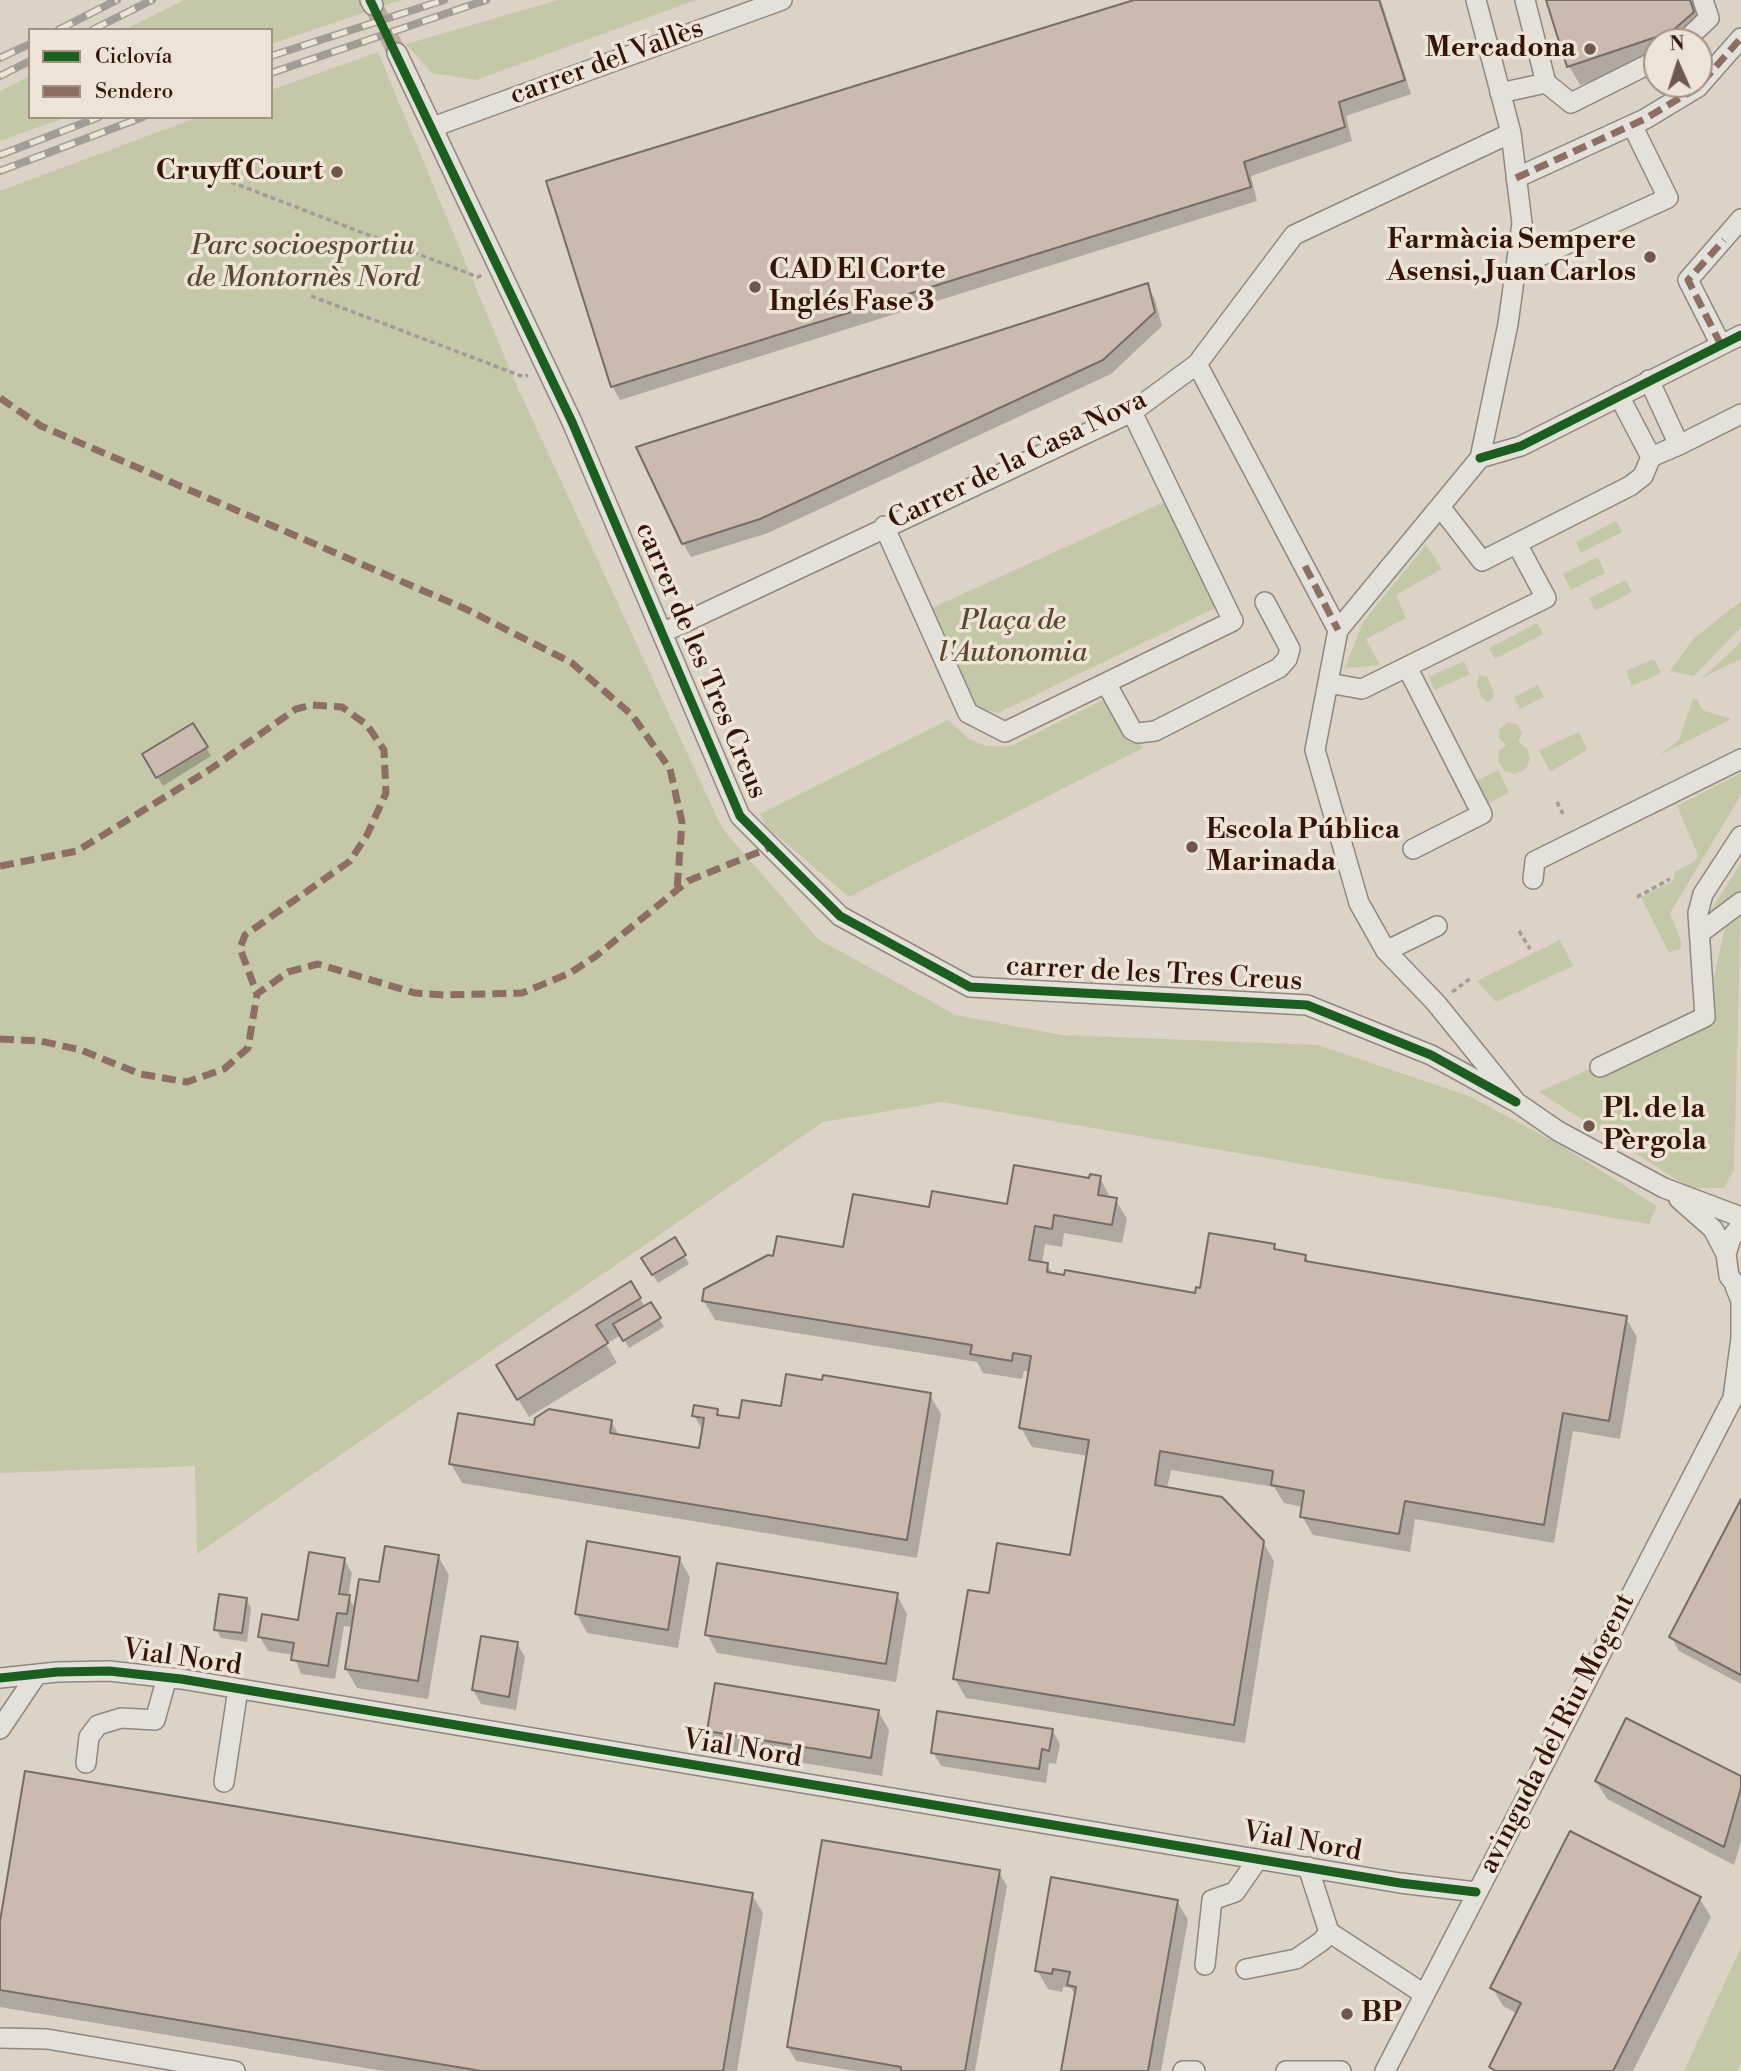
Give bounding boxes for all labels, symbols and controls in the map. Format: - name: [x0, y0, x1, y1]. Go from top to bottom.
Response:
- street label: carrer del Vallès: [506, 12, 708, 114]
- legend: [28, 28, 273, 119]
- north arrow: [1643, 28, 1713, 98]
- place label: Mercadona: [1425, 32, 1576, 66]
- text: N: [1669, 32, 1685, 56]
- marker: Mercadona: [1582, 41, 1598, 57]
- text: Ciclovía: [95, 44, 172, 70]
- text: Sendero: [95, 79, 173, 105]
- place label: Cruyff Court: [156, 155, 323, 189]
- marker: Cruyff Court: [329, 164, 345, 180]
- place label: Farmàcia Sempere Asensi, Juan Carlos: [1387, 224, 1636, 290]
- park label: Parc socioesportiu de Montornès Nord: [186, 230, 420, 296]
- marker: Farmàcia Sempere Asensi, Juan Carlos: [1642, 249, 1658, 265]
- place label: CAD El Corte Inglés Fase 3: [769, 254, 946, 320]
- marker: CAD El Corte Inglés Fase 3: [747, 279, 763, 295]
- street label: Carrer de la Casa Nova: [883, 384, 1153, 538]
- street label: carrer de les Tres Creus: [626, 518, 774, 804]
- park label: Plaça de l'Autonomia: [939, 605, 1087, 671]
- place label: Escola Pública Marinada: [1206, 814, 1400, 880]
- marker: Escola Pública Marinada: [1184, 839, 1200, 855]
- street label: carrer de les Tres Creus: [1005, 950, 1303, 1000]
- place label: Pl. de la Pèrgola: [1603, 1093, 1707, 1159]
- marker: Pl. de la Pèrgola: [1581, 1118, 1597, 1134]
- street label: avinguda del Riu Mogent: [1473, 1588, 1643, 1880]
- street label: Vial Nord: [120, 1634, 244, 1684]
- street label: Vial Nord: [680, 1724, 804, 1776]
- street label: Vial Nord: [1240, 1816, 1364, 1870]
- place label: BP: [1361, 1997, 1402, 2031]
- marker: BP: [1339, 2006, 1355, 2022]

